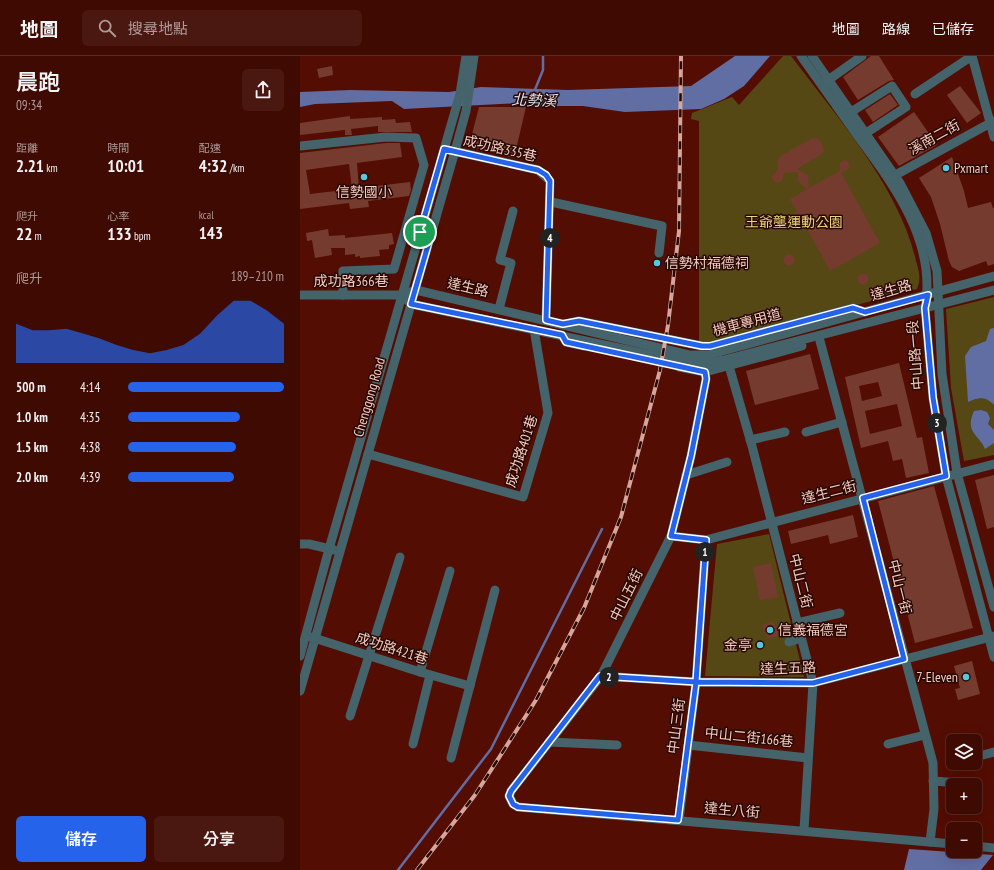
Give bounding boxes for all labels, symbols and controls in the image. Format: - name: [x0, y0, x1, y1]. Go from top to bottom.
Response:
- search box: [82, 10, 362, 46]
- text: 地圖: [20, 17, 58, 41]
- icon: search: [96, 17, 118, 39]
- text: 搜尋地點: [128, 19, 188, 38]
- text: 地圖: [832, 20, 860, 38]
- text: 路線: [882, 20, 910, 38]
- text: 已儲存: [932, 20, 974, 38]
- text: 晨跑: [16, 68, 60, 96]
- button: share: [242, 69, 284, 111]
- water label: 北勢溪: [511, 90, 559, 110]
- text: 09:34: [16, 97, 42, 114]
- street label: 溪南二街: [905, 116, 963, 158]
- street label: 成功路335巷: [461, 131, 539, 165]
- text: 距離: [16, 141, 38, 155]
- text: 時間: [107, 141, 129, 155]
- text: 配速: [199, 141, 221, 155]
- text: 2.21: [16, 155, 44, 177]
- text: 10:01: [107, 155, 144, 177]
- text: 4:32: [199, 155, 227, 177]
- place label: Pxmart: [954, 159, 989, 177]
- text: km: [44, 161, 58, 175]
- text: /km: [227, 161, 244, 175]
- marker: Pxmart: [941, 163, 951, 173]
- marker: 信勢國小: [359, 172, 369, 182]
- place label: 信勢國小: [336, 183, 392, 201]
- text: kcal: [199, 208, 214, 222]
- text: 爬升: [16, 209, 38, 223]
- text: 心率: [107, 209, 129, 223]
- park label: 王爺壟運動公園: [745, 213, 843, 231]
- pin: [403, 215, 437, 249]
- icon: arrive: [409, 221, 431, 243]
- text: 143: [199, 222, 223, 244]
- text: 22: [16, 223, 32, 245]
- text: 133: [107, 223, 132, 245]
- pin: 4: [540, 228, 560, 248]
- text: m: [32, 229, 42, 243]
- text: bpm: [132, 229, 151, 243]
- text: 4: [547, 231, 553, 245]
- place label: 信勢村福德祠: [665, 254, 749, 272]
- marker: 信勢村福德祠: [652, 258, 662, 268]
- text: 189–210 m: [231, 268, 284, 285]
- text: 爬升: [16, 270, 42, 287]
- street label: 成功路366巷: [314, 272, 388, 290]
- street label: 達生路: [446, 274, 490, 300]
- street label: 達生路: [868, 276, 914, 304]
- street label: 機車專用道: [711, 304, 783, 340]
- street label: 中山路一段: [903, 319, 927, 391]
- street label: Chenggong Road: [349, 355, 389, 439]
- text: 500 m: [16, 379, 46, 396]
- text: 4:14: [80, 379, 100, 396]
- text: 1.0 km: [16, 409, 48, 426]
- text: 4:35: [80, 409, 100, 426]
- street label: 成功路401巷: [501, 413, 541, 489]
- pin: 3: [927, 413, 947, 433]
- text: 3: [934, 416, 940, 430]
- text: 1.5 km: [16, 439, 48, 456]
- text: 4:38: [80, 439, 100, 456]
- text: 2.0 km: [16, 469, 48, 486]
- text: 4:39: [80, 469, 100, 486]
- street label: 達生二街: [800, 476, 858, 508]
- pin: 1: [695, 542, 715, 562]
- text: 1: [702, 545, 708, 559]
- street label: 中山二街: [785, 552, 817, 610]
- street label: 中山一街: [884, 558, 916, 616]
- street label: 中山五街: [606, 566, 646, 624]
- place label: 信義福德宮: [778, 621, 848, 639]
- marker: 信義福德宮: [765, 625, 775, 635]
- street label: 成功路421巷: [354, 628, 430, 668]
- place label: 金亭: [724, 636, 752, 654]
- marker: 金亭: [755, 640, 765, 650]
- street label: 達生五路: [760, 658, 816, 678]
- pin: 2: [599, 667, 619, 687]
- place label: 7-Eleven: [916, 668, 958, 686]
- text: 2: [606, 670, 612, 684]
- marker: 7-Eleven: [961, 672, 971, 682]
- street label: 中山三街: [664, 697, 688, 755]
- street label: 中山二街166巷: [704, 723, 794, 751]
- map controls: [946, 734, 982, 858]
- button: layers: [946, 734, 982, 770]
- button: +: [946, 778, 982, 814]
- street label: 達生八街: [703, 799, 761, 821]
- button: 儲存: [16, 816, 146, 862]
- button: 分享: [154, 816, 284, 862]
- button: −: [946, 822, 982, 858]

